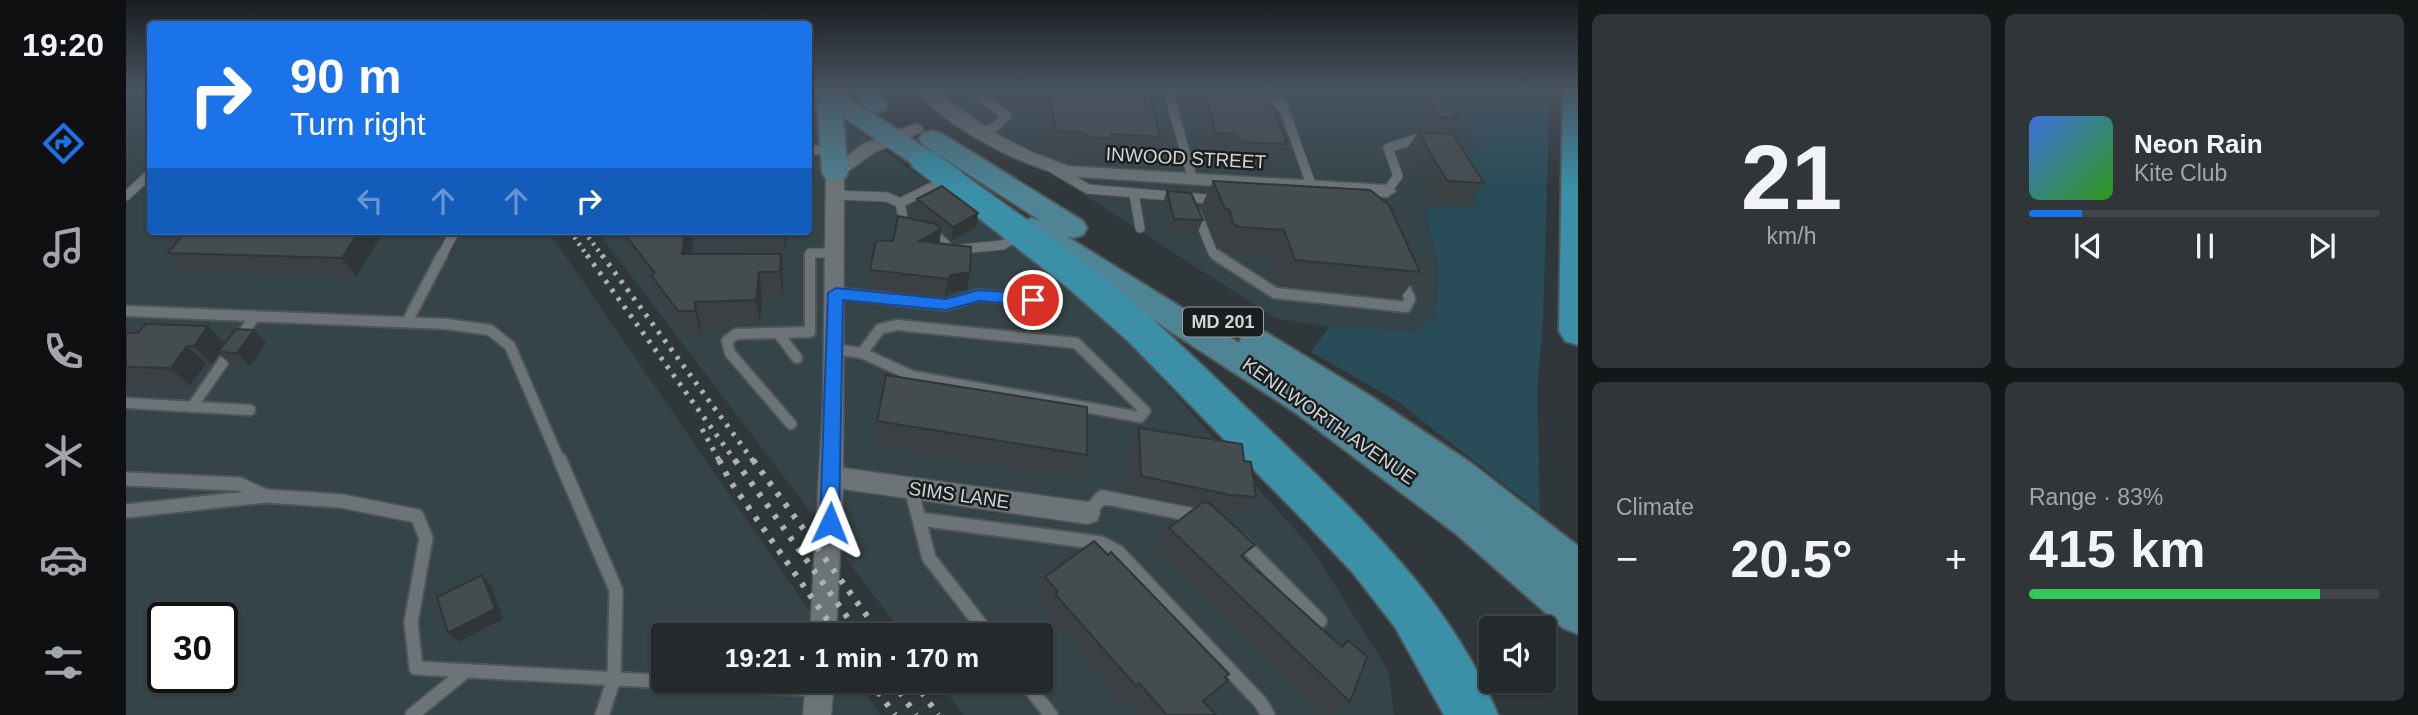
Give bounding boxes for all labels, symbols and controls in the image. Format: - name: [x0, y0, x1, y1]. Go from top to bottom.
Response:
- text: 19:20: [22, 27, 104, 63]
- icon: right: [175, 49, 266, 140]
- text: 90 m: [290, 49, 402, 103]
- text: Turn right: [290, 106, 426, 142]
- icon: directions: [39, 119, 88, 168]
- text: 21: [1741, 127, 1842, 228]
- text: Neon Rain: [2134, 129, 2263, 159]
- street label: INWOOD STREET: [1105, 143, 1267, 173]
- text: Kite Club: [2134, 160, 2227, 186]
- icon: left: [351, 182, 389, 220]
- icon: ahead: [424, 182, 462, 220]
- icon: ahead: [497, 182, 535, 220]
- icon: right: [570, 182, 608, 220]
- icon: music: [39, 223, 88, 272]
- text: km/h: [1767, 223, 1816, 249]
- icon: previous: [2069, 227, 2107, 265]
- icon: pause: [2186, 227, 2224, 265]
- icon: next: [2303, 227, 2341, 265]
- pin: [1003, 270, 1063, 330]
- icon: arrive: [1014, 281, 1052, 319]
- road number: MD 201: [1183, 308, 1263, 336]
- icon: phone: [39, 327, 88, 376]
- street label: KENILWORTH AVENUE: [1239, 353, 1419, 489]
- icon: climate: [39, 431, 88, 480]
- street label: SIMS LANE: [907, 478, 1011, 512]
- text: Range · 83%: [2029, 484, 2163, 510]
- position arrow: [793, 486, 867, 560]
- text: Climate: [1616, 494, 1694, 520]
- text: 415 km: [2029, 520, 2205, 578]
- text: 20.5°: [1730, 530, 1853, 588]
- icon: car: [39, 535, 88, 584]
- text: −: [1616, 538, 1638, 580]
- text: +: [1945, 538, 1967, 580]
- speed limit sign: 30: [147, 602, 238, 693]
- map controls: [1479, 616, 1556, 693]
- button: sound: [1479, 616, 1556, 693]
- icon: filters: [39, 638, 88, 687]
- text: 19:21 · 1 min · 170 m: [725, 643, 979, 673]

